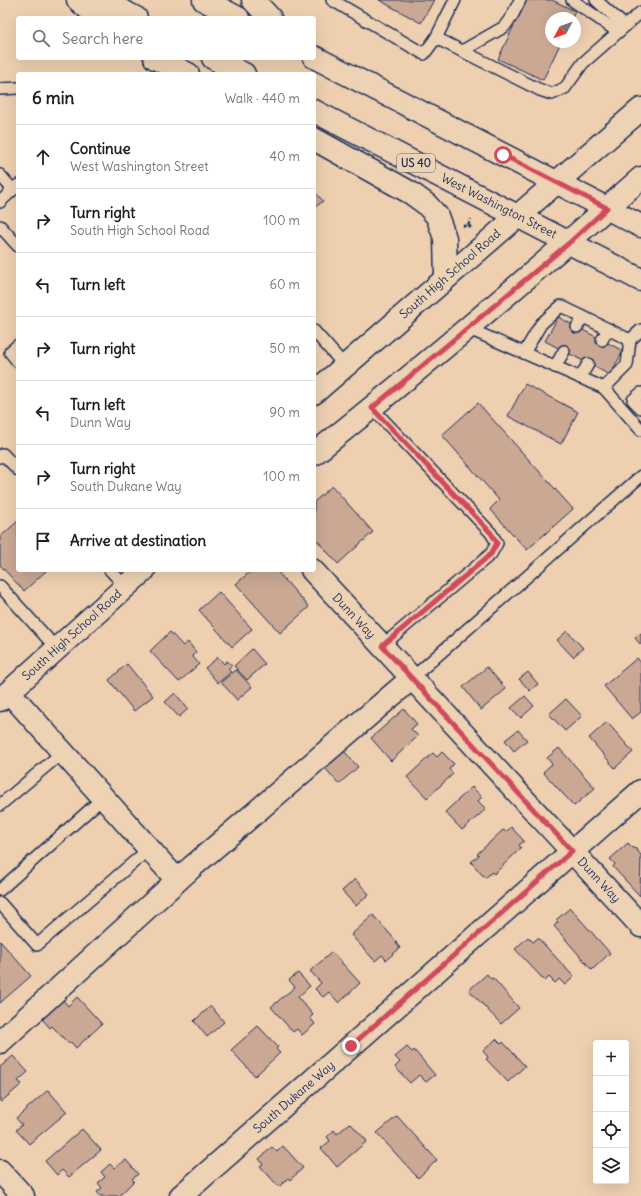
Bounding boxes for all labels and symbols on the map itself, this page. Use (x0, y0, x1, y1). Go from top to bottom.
north arrow (545, 12, 581, 48)
route start (494, 146, 512, 164)
road number: US 40 (397, 154, 435, 172)
street label: West Washington Street (439, 170, 560, 241)
street label: South High School Road (396, 226, 503, 322)
street label: South High School Road (19, 586, 125, 683)
street label: Dunn Way (330, 590, 379, 641)
street label: Dunn Way (575, 854, 624, 905)
route end (342, 1037, 360, 1055)
street label: South Dukane Way (250, 1057, 337, 1136)

